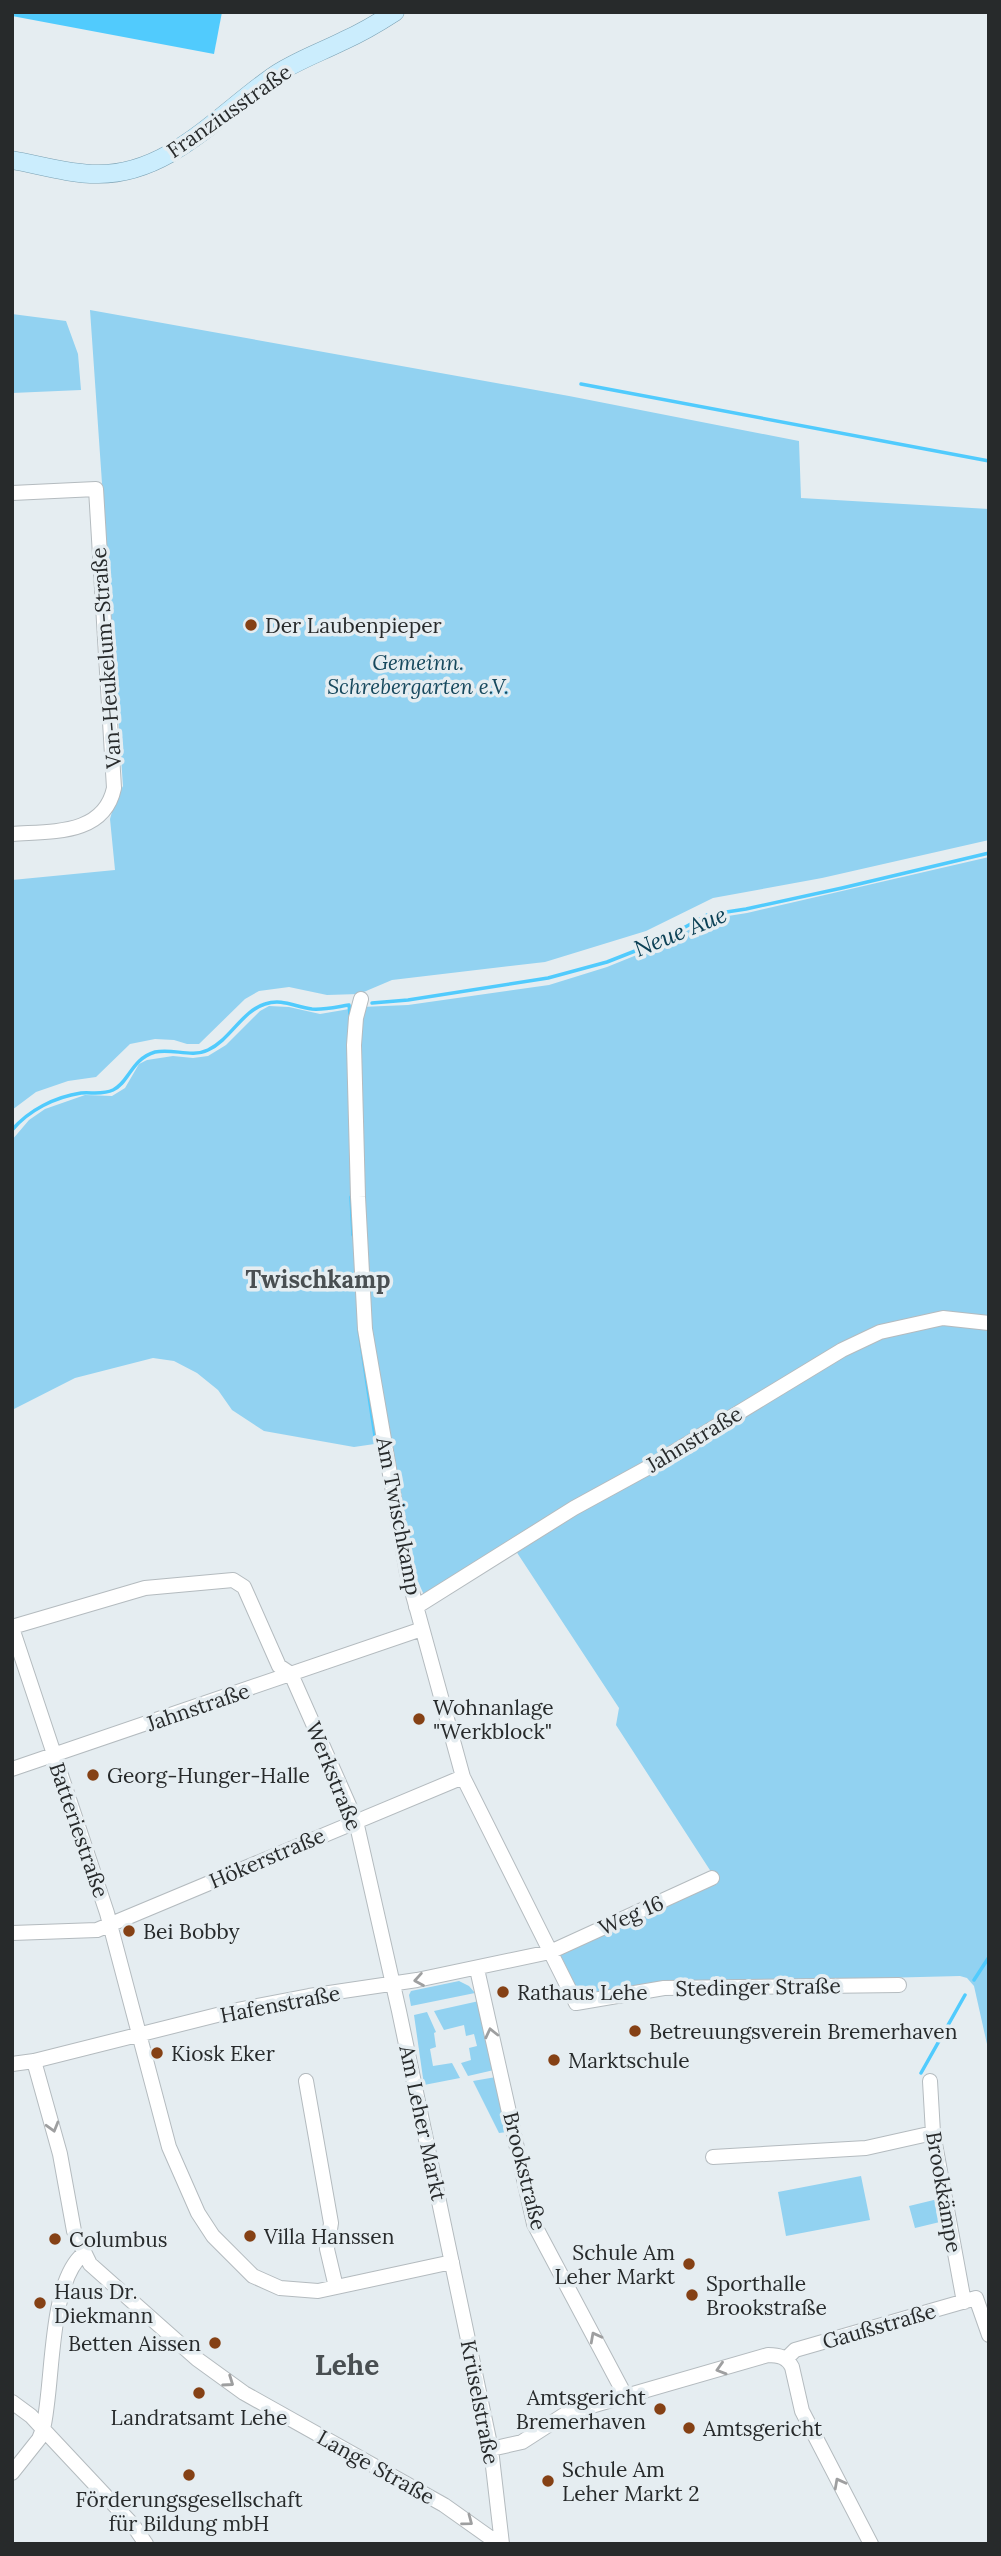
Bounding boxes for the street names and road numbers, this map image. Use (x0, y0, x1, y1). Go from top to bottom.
street label: Franziusstraße (161, 58, 297, 164)
street label: Van-Heukelum-Straße (85, 547, 127, 770)
street label: Jahnstraße (640, 1400, 747, 1479)
street label: Am Twischkamp (370, 1434, 428, 1597)
street label: Jahnstraße (142, 1677, 253, 1738)
street label: Werkstraße (300, 1718, 368, 1834)
street label: Batteriestraße (43, 1759, 115, 1901)
street label: Hökerstraße (205, 1822, 329, 1894)
street label: Weg 16 (594, 1889, 668, 1941)
street label: Stedinger Straße (675, 1972, 841, 2002)
street label: Hafenstraße (218, 1979, 342, 2029)
street label: Am Leher Markt (393, 2042, 453, 2204)
street label: Brookstraße (497, 2109, 553, 2233)
street label: Brookkämpe (920, 2129, 968, 2255)
street label: Gaußstraße (819, 2297, 939, 2355)
street label: Krüselstraße (455, 2338, 505, 2466)
street label: Lange Straße (313, 2424, 439, 2510)

